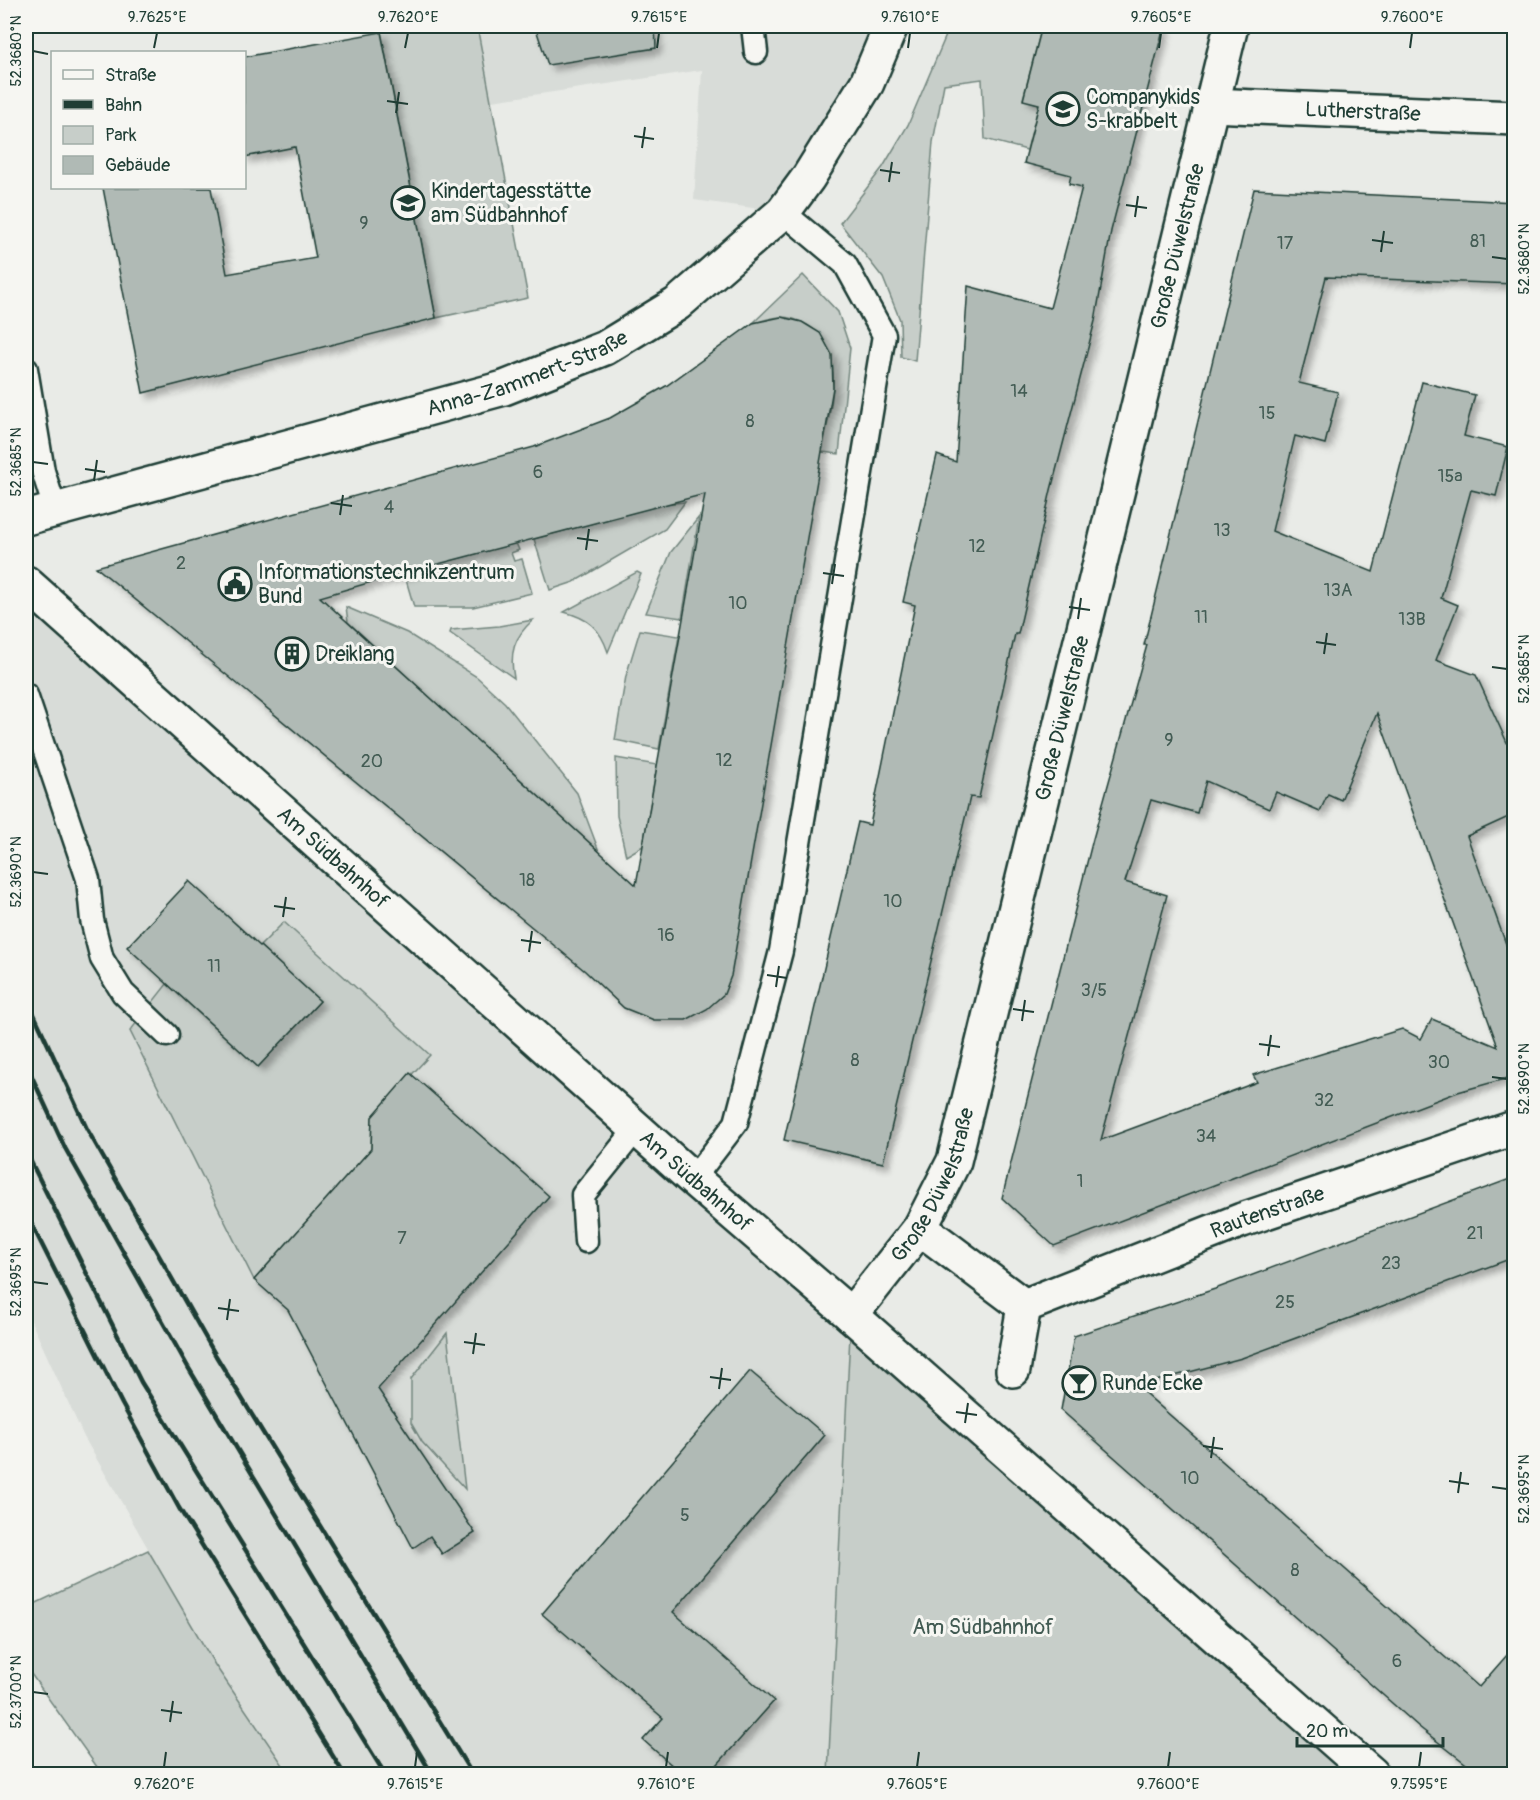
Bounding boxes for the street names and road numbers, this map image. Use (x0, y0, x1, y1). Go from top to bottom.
street label: Lutherstraße (1305, 96, 1422, 128)
street label: Große Düwelstraße (1144, 160, 1211, 331)
street label: Anna-Zammert-Straße (424, 323, 633, 422)
street label: Große Düwelstraße (1029, 632, 1095, 804)
street label: Am Südbahnhof (272, 800, 395, 915)
street label: Große Düwelstraße (885, 1104, 980, 1267)
street label: Am Südbahnhof (634, 1124, 758, 1238)
street label: Rautenstraße (1207, 1179, 1329, 1245)

